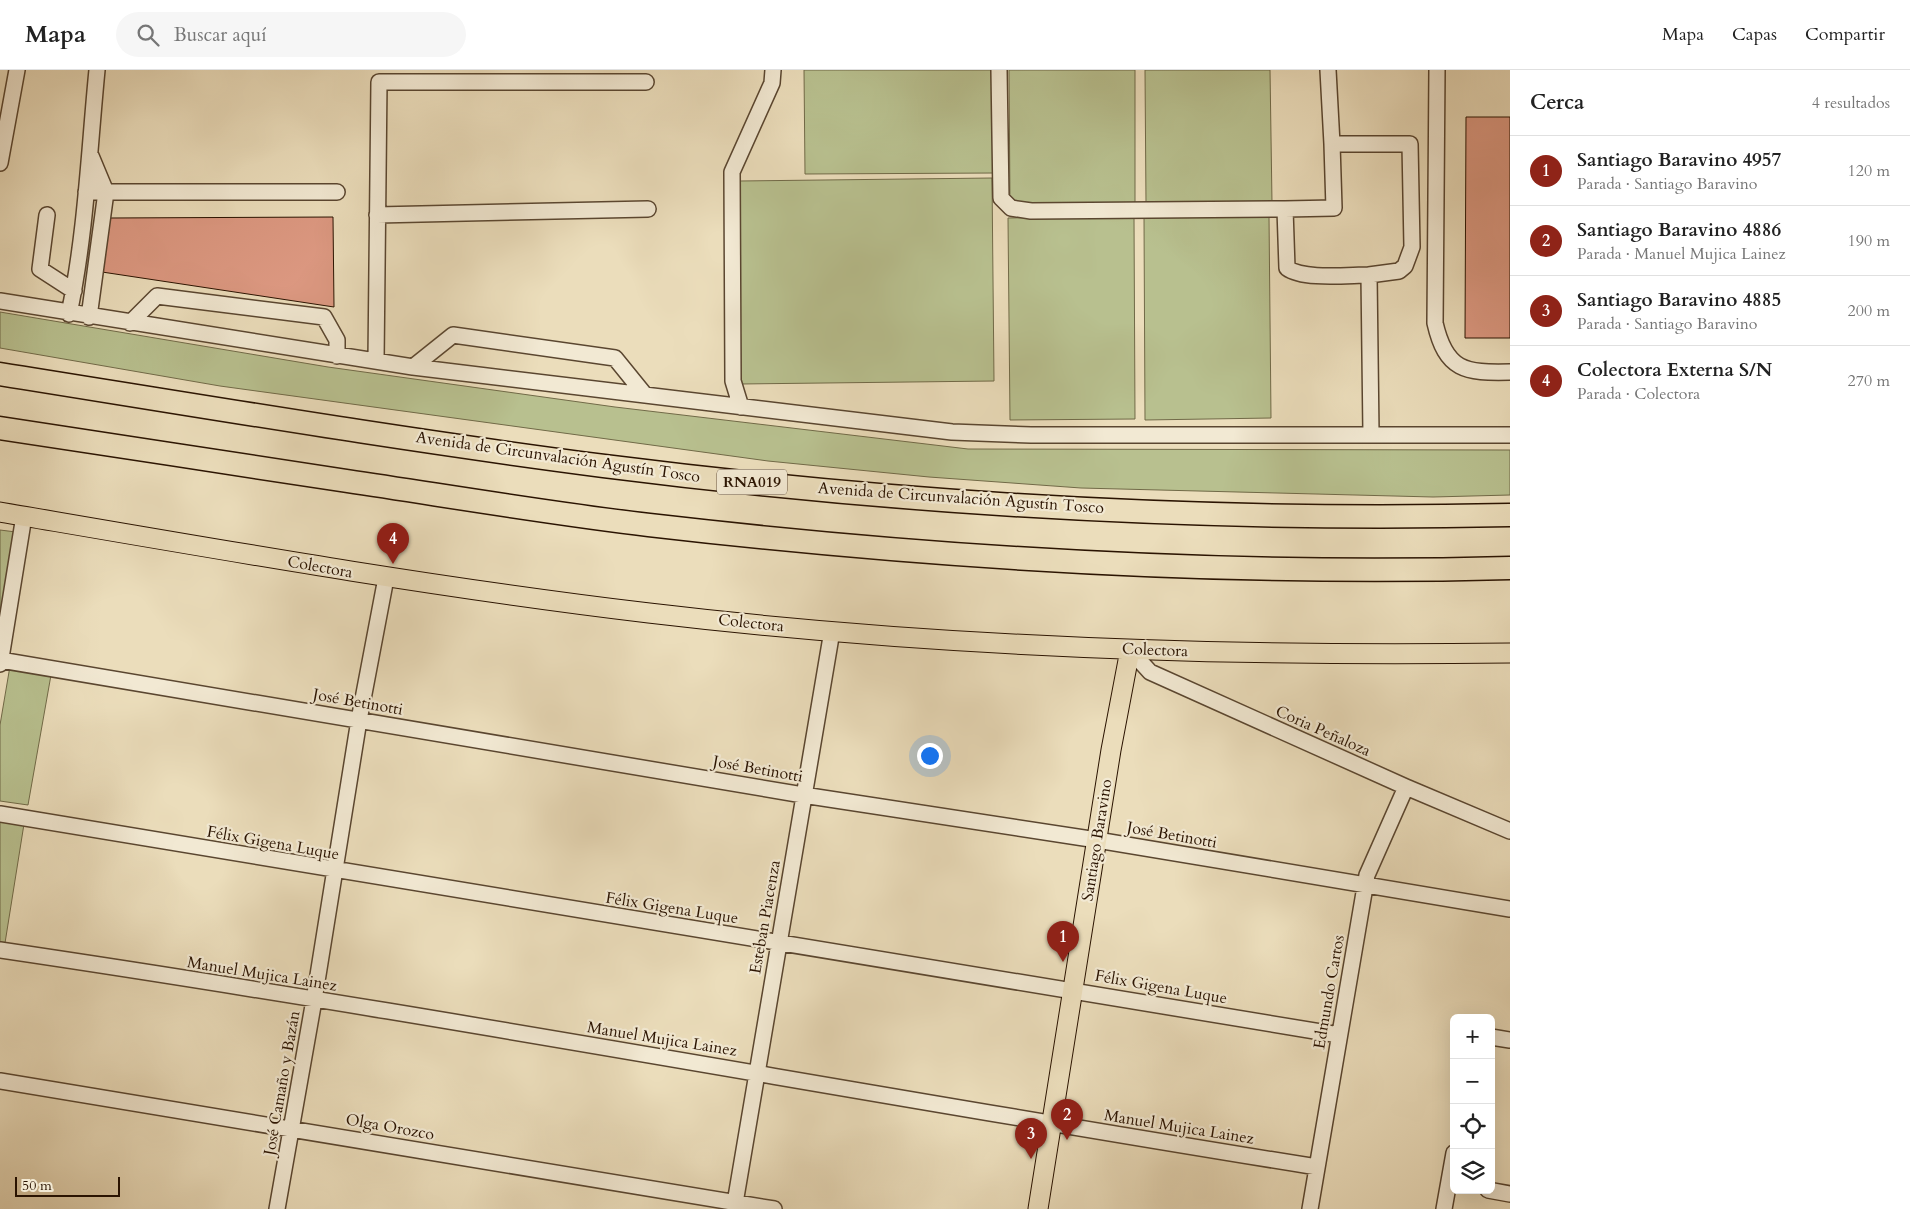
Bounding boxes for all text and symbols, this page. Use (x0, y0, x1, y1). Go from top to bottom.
search box (116, 12, 466, 57)
text: Mapa (25, 18, 86, 51)
icon: search (134, 21, 162, 49)
text: Buscar aquí (174, 22, 267, 48)
text: Mapa (1662, 22, 1704, 47)
text: Capas (1732, 22, 1777, 47)
text: Compartir (1805, 22, 1885, 47)
text: Cerca (1530, 88, 1584, 117)
text: 4 resultados (1812, 92, 1890, 114)
text: Santiago Baravino 4957 (1577, 147, 1781, 173)
text: 1 (1542, 160, 1550, 182)
text: 120 m (1848, 160, 1890, 182)
text: Parada · Santiago Baravino (1577, 173, 1758, 195)
text: Santiago Baravino 4886 (1577, 217, 1781, 243)
text: 2 (1542, 230, 1550, 252)
text: 190 m (1848, 230, 1890, 252)
text: Parada · Manuel Mujica Lainez (1577, 243, 1786, 265)
text: Santiago Baravino 4885 (1577, 287, 1781, 313)
text: 3 (1542, 300, 1550, 322)
text: 200 m (1848, 300, 1890, 322)
text: Parada · Santiago Baravino (1577, 313, 1758, 335)
text: Colectora Externa S/N (1577, 357, 1772, 383)
text: 4 (1542, 370, 1550, 392)
text: 270 m (1848, 370, 1890, 392)
text: Parada · Colectora (1577, 383, 1700, 405)
street label: Avenida de Circunvalación Agustín Tosco (414, 426, 702, 488)
road number: RNA019 (717, 470, 787, 494)
street label: Avenida de Circunvalación Agustín Tosco (817, 477, 1105, 519)
pin: 4 (377, 523, 409, 564)
street label: Colectora (286, 550, 354, 584)
street label: Colectora (717, 609, 785, 637)
street label: Colectora (1122, 638, 1188, 662)
street label: José Betinotti (309, 683, 405, 721)
street label: Coria Peñaloza (1272, 700, 1374, 762)
your location (917, 743, 943, 769)
street label: José Betinotti (709, 750, 805, 788)
street label: Santiago Baravino (1076, 777, 1118, 903)
street label: José Betinotti (1123, 816, 1219, 854)
street label: Félix Gigena Luque (205, 821, 341, 865)
street label: Esteban Piacenza (744, 858, 786, 976)
street label: Félix Gigena Luque (604, 887, 740, 929)
pin: 1 (1047, 921, 1079, 962)
street label: Edmundo Cartos (1308, 933, 1350, 1051)
street label: Manuel Mujica Lainez (185, 951, 339, 997)
street label: Félix Gigena Luque (1093, 965, 1229, 1009)
street label: José Camaño y Bazán (258, 1009, 306, 1159)
map controls (1450, 1014, 1495, 1194)
button: + (1450, 1014, 1495, 1059)
street label: Manuel Mujica Lainez (585, 1016, 739, 1062)
button: − (1450, 1059, 1495, 1104)
pin: 2 (1051, 1099, 1083, 1140)
street label: Manuel Mujica Lainez (1102, 1104, 1256, 1150)
button: locate (1450, 1104, 1495, 1149)
street label: Olga Orozco (344, 1108, 436, 1146)
pin: 3 (1015, 1118, 1047, 1159)
button: layers (1450, 1149, 1495, 1194)
scale bar (15, 1174, 120, 1197)
text: 50 m (22, 1176, 52, 1195)

